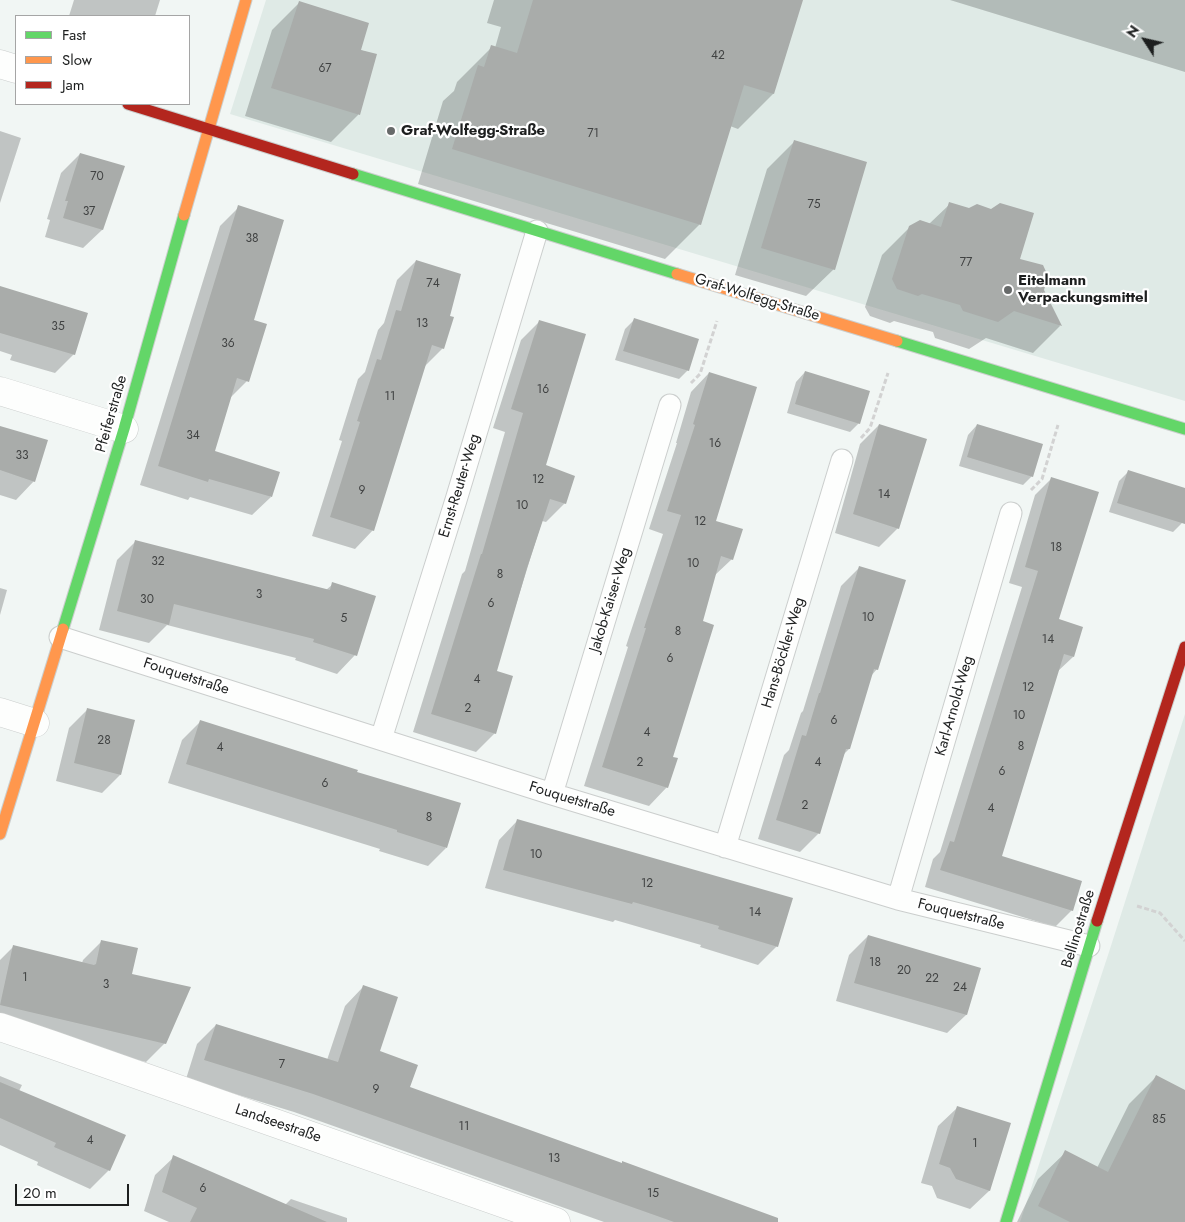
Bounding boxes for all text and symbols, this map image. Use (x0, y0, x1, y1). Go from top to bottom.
legend (15, 15, 190, 105)
north arrow (1120, 15, 1170, 65)
text: N (1121, 21, 1144, 42)
text: Fast (62, 24, 86, 46)
text: Slow (62, 49, 92, 71)
house number: 42 (711, 49, 725, 63)
house number: 67 (318, 62, 332, 76)
text: Jam (62, 74, 85, 96)
place label: Graf-Wolfegg-Straße (401, 122, 545, 140)
marker: Graf-Wolfegg-Straße (385, 125, 397, 137)
house number: 71 (587, 127, 599, 141)
house number: 70 (90, 170, 104, 184)
house number: 75 (807, 198, 821, 212)
house number: 37 (83, 205, 95, 219)
house number: 38 (245, 232, 259, 246)
house number: 77 (960, 256, 972, 270)
street label: Graf-Wolfegg-Straße (693, 270, 821, 326)
place label: Eitelmann Verpackungsmittel (1018, 272, 1148, 307)
house number: 74 (426, 277, 440, 291)
marker: Eitelmann Verpackungsmittel (1002, 284, 1014, 296)
house number: 13 (416, 317, 428, 331)
house number: 35 (51, 320, 65, 334)
house number: 36 (221, 337, 235, 351)
street label: Pfeiferstraße (92, 373, 132, 455)
house number: 16 (537, 383, 549, 397)
house number: 11 (385, 390, 395, 404)
house number: 34 (186, 429, 200, 443)
street label: Ernst-Reuter-Weg (436, 432, 484, 540)
house number: 16 (709, 437, 721, 451)
house number: 33 (15, 449, 29, 463)
house number: 12 (532, 473, 544, 487)
house number: 9 (359, 484, 365, 498)
house number: 14 (878, 488, 890, 502)
house number: 10 (516, 499, 528, 513)
house number: 12 (694, 515, 706, 529)
house number: 18 (1050, 541, 1062, 555)
street label: Jakob-Kaiser-Weg (587, 545, 635, 655)
house number: 32 (151, 555, 165, 569)
house number: 10 (687, 557, 699, 571)
house number: 8 (497, 568, 503, 582)
house number: 3 (256, 588, 262, 602)
house number: 30 (140, 593, 154, 607)
street label: Hans-Böckler-Weg (759, 596, 809, 710)
house number: 6 (488, 597, 494, 611)
house number: 10 (862, 611, 874, 625)
house number: 5 (341, 612, 347, 626)
house number: 8 (675, 625, 681, 639)
house number: 14 (1042, 633, 1054, 647)
house number: 6 (667, 652, 673, 666)
street label: Karl-Arnold-Weg (932, 654, 978, 758)
street label: Fouquetstraße (141, 655, 231, 699)
house number: 4 (474, 673, 480, 687)
house number: 12 (1022, 681, 1034, 695)
house number: 2 (465, 702, 471, 716)
house number: 10 (1013, 709, 1025, 723)
house number: 6 (831, 714, 837, 728)
house number: 4 (644, 726, 650, 740)
house number: 28 (97, 734, 111, 748)
house number: 8 (1018, 740, 1024, 754)
house number: 4 (217, 741, 223, 755)
house number: 2 (637, 756, 643, 770)
house number: 4 (815, 756, 821, 770)
house number: 6 (999, 765, 1005, 779)
house number: 6 (322, 777, 328, 791)
street label: Fouquetstraße (527, 778, 617, 822)
house number: 2 (802, 799, 808, 813)
house number: 4 (988, 802, 994, 816)
house number: 8 (426, 811, 432, 825)
house number: 10 (530, 848, 542, 862)
house number: 12 (641, 877, 653, 891)
street label: Bellinostraße (1059, 888, 1099, 970)
street label: Fouquetstraße (916, 895, 1006, 935)
house number: 14 (749, 906, 761, 920)
house number: 18 (869, 956, 881, 970)
house number: 20 (897, 964, 911, 978)
house number: 1 (22, 971, 28, 985)
house number: 22 (925, 972, 939, 986)
house number: 3 (103, 978, 109, 992)
house number: 24 (953, 981, 967, 995)
house number: 7 (279, 1058, 285, 1072)
house number: 9 (373, 1083, 379, 1097)
street label: Landseestraße (232, 1101, 324, 1147)
house number: 85 (1152, 1113, 1166, 1127)
house number: 11 (459, 1120, 469, 1134)
house number: 4 (87, 1134, 93, 1148)
house number: 1 (972, 1137, 978, 1151)
house number: 13 (548, 1152, 560, 1166)
scale bar (18, 1174, 131, 1206)
text: 20 m (23, 1182, 57, 1204)
house number: 6 (200, 1182, 206, 1196)
house number: 15 (647, 1187, 659, 1201)

